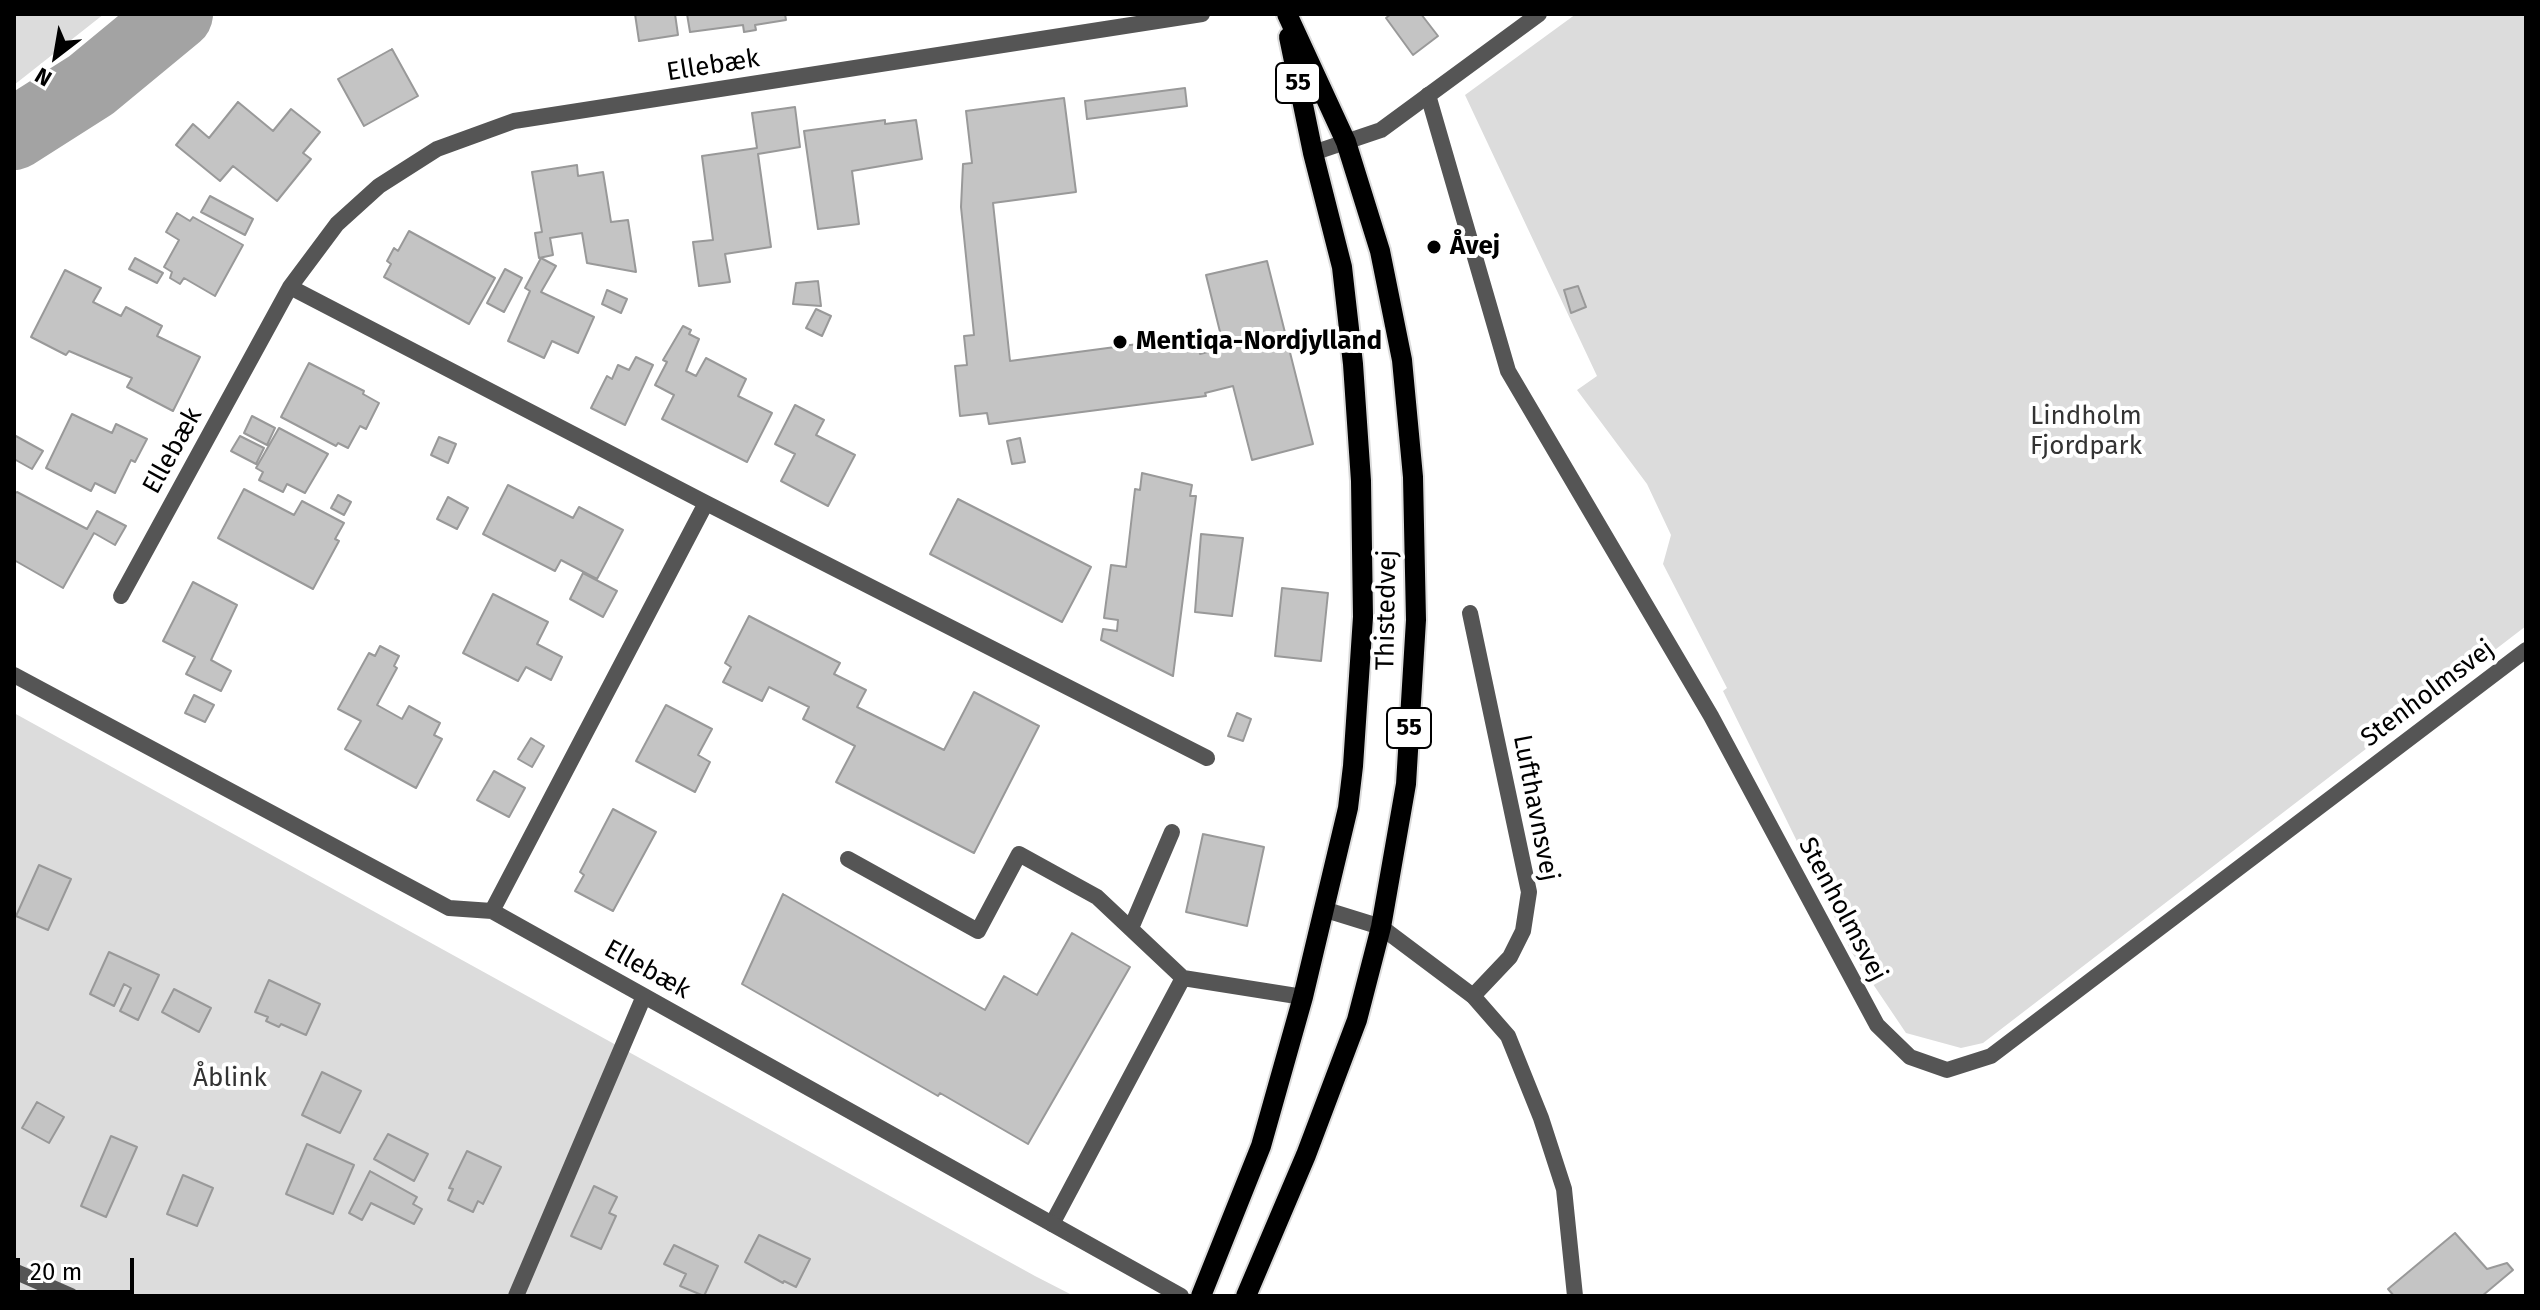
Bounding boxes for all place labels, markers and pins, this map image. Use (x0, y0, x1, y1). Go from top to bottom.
place label: Åvej (1450, 231, 1500, 263)
marker: Åvej (1425, 238, 1443, 256)
place label: Mentiqa-Nordjylland (1136, 326, 1382, 358)
marker: Mentiqa-Nordjylland (1111, 333, 1129, 351)

